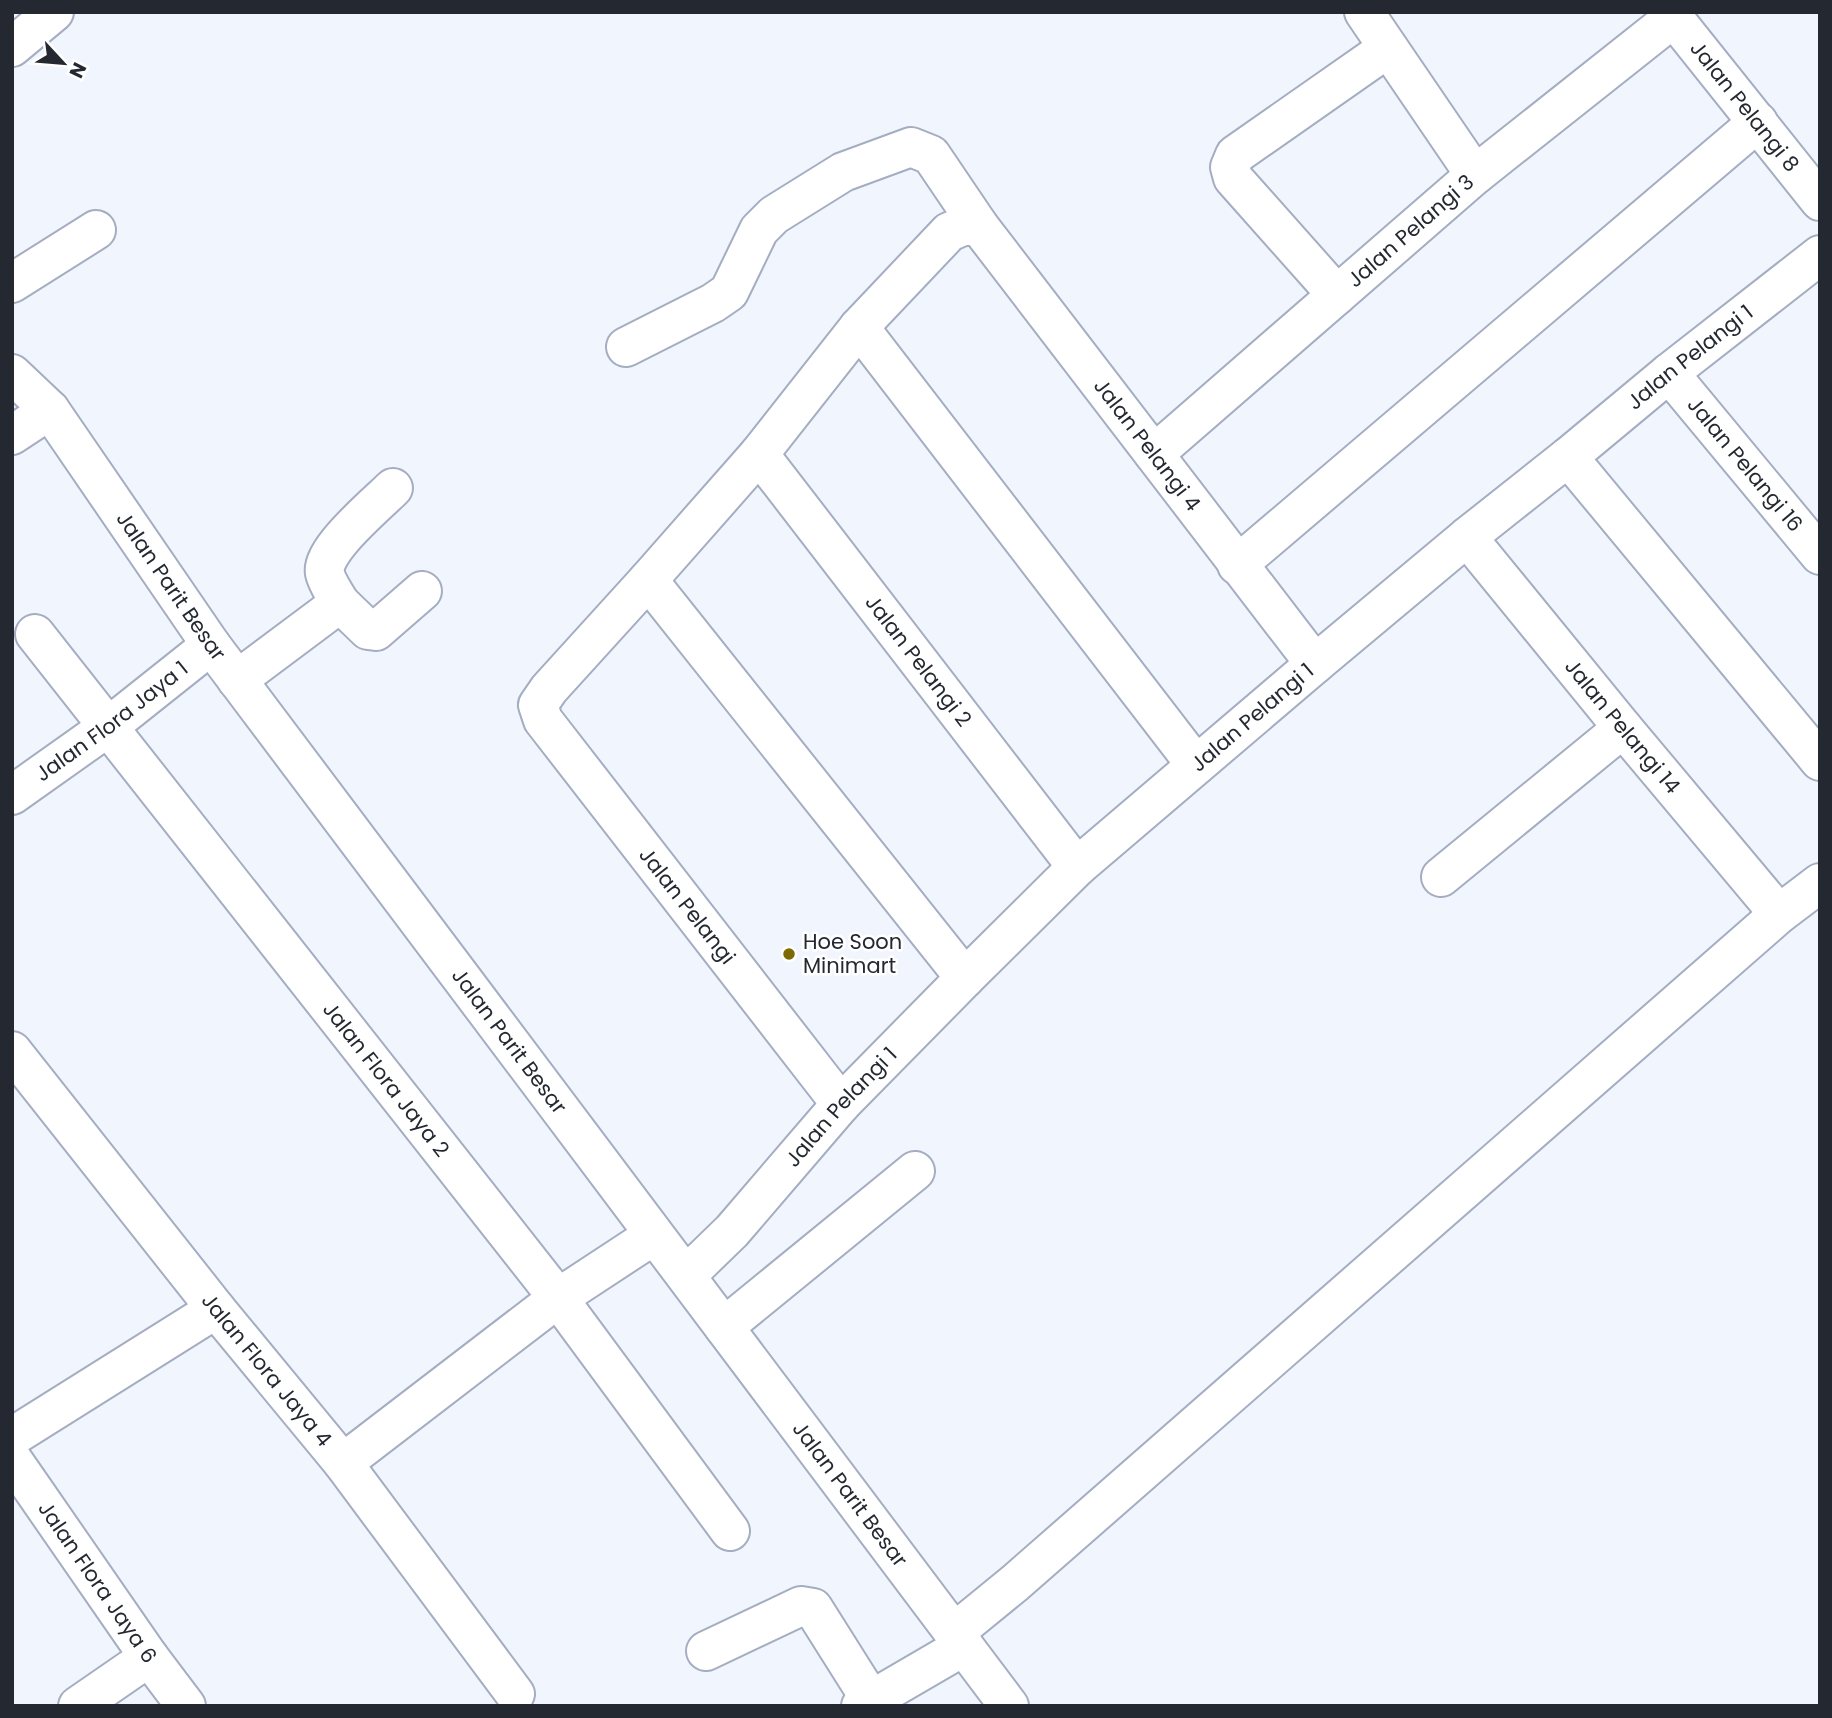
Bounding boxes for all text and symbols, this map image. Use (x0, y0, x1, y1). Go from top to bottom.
north arrow (28, 28, 98, 98)
street label: Jalan Pelangi 8 (1684, 35, 1806, 178)
text: N (63, 58, 93, 83)
street label: Jalan Pelangi 3 (1341, 167, 1480, 294)
street label: Jalan Pelangi 1 (1621, 298, 1759, 416)
street label: Jalan Pelangi 4 (1087, 372, 1208, 517)
street label: Jalan Pelangi 16 (1681, 391, 1810, 538)
street label: Jalan Parit Besar (110, 505, 233, 667)
street label: Jalan Pelangi 2 (859, 589, 979, 732)
street label: Jalan Pelangi 14 (1558, 653, 1687, 800)
street label: Jalan Flora Jaya 1 (29, 654, 194, 788)
street label: Jalan Pelangi 1 (1184, 656, 1320, 778)
street label: Jalan Pelangi (633, 841, 742, 970)
place label: Hoe Soon Minimart (803, 927, 902, 980)
marker: Hoe Soon Minimart (781, 946, 797, 962)
street label: Jalan Parit Besar (445, 962, 574, 1120)
street label: Jalan Flora Jaya 2 (316, 996, 456, 1163)
street label: Jalan Pelangi 1 (778, 1040, 903, 1173)
street label: Jalan Flora Jaya 4 (195, 1287, 339, 1453)
street label: Jalan Parit Besar (786, 1415, 915, 1573)
street label: Jalan Flora Jaya 6 (32, 1495, 164, 1669)

